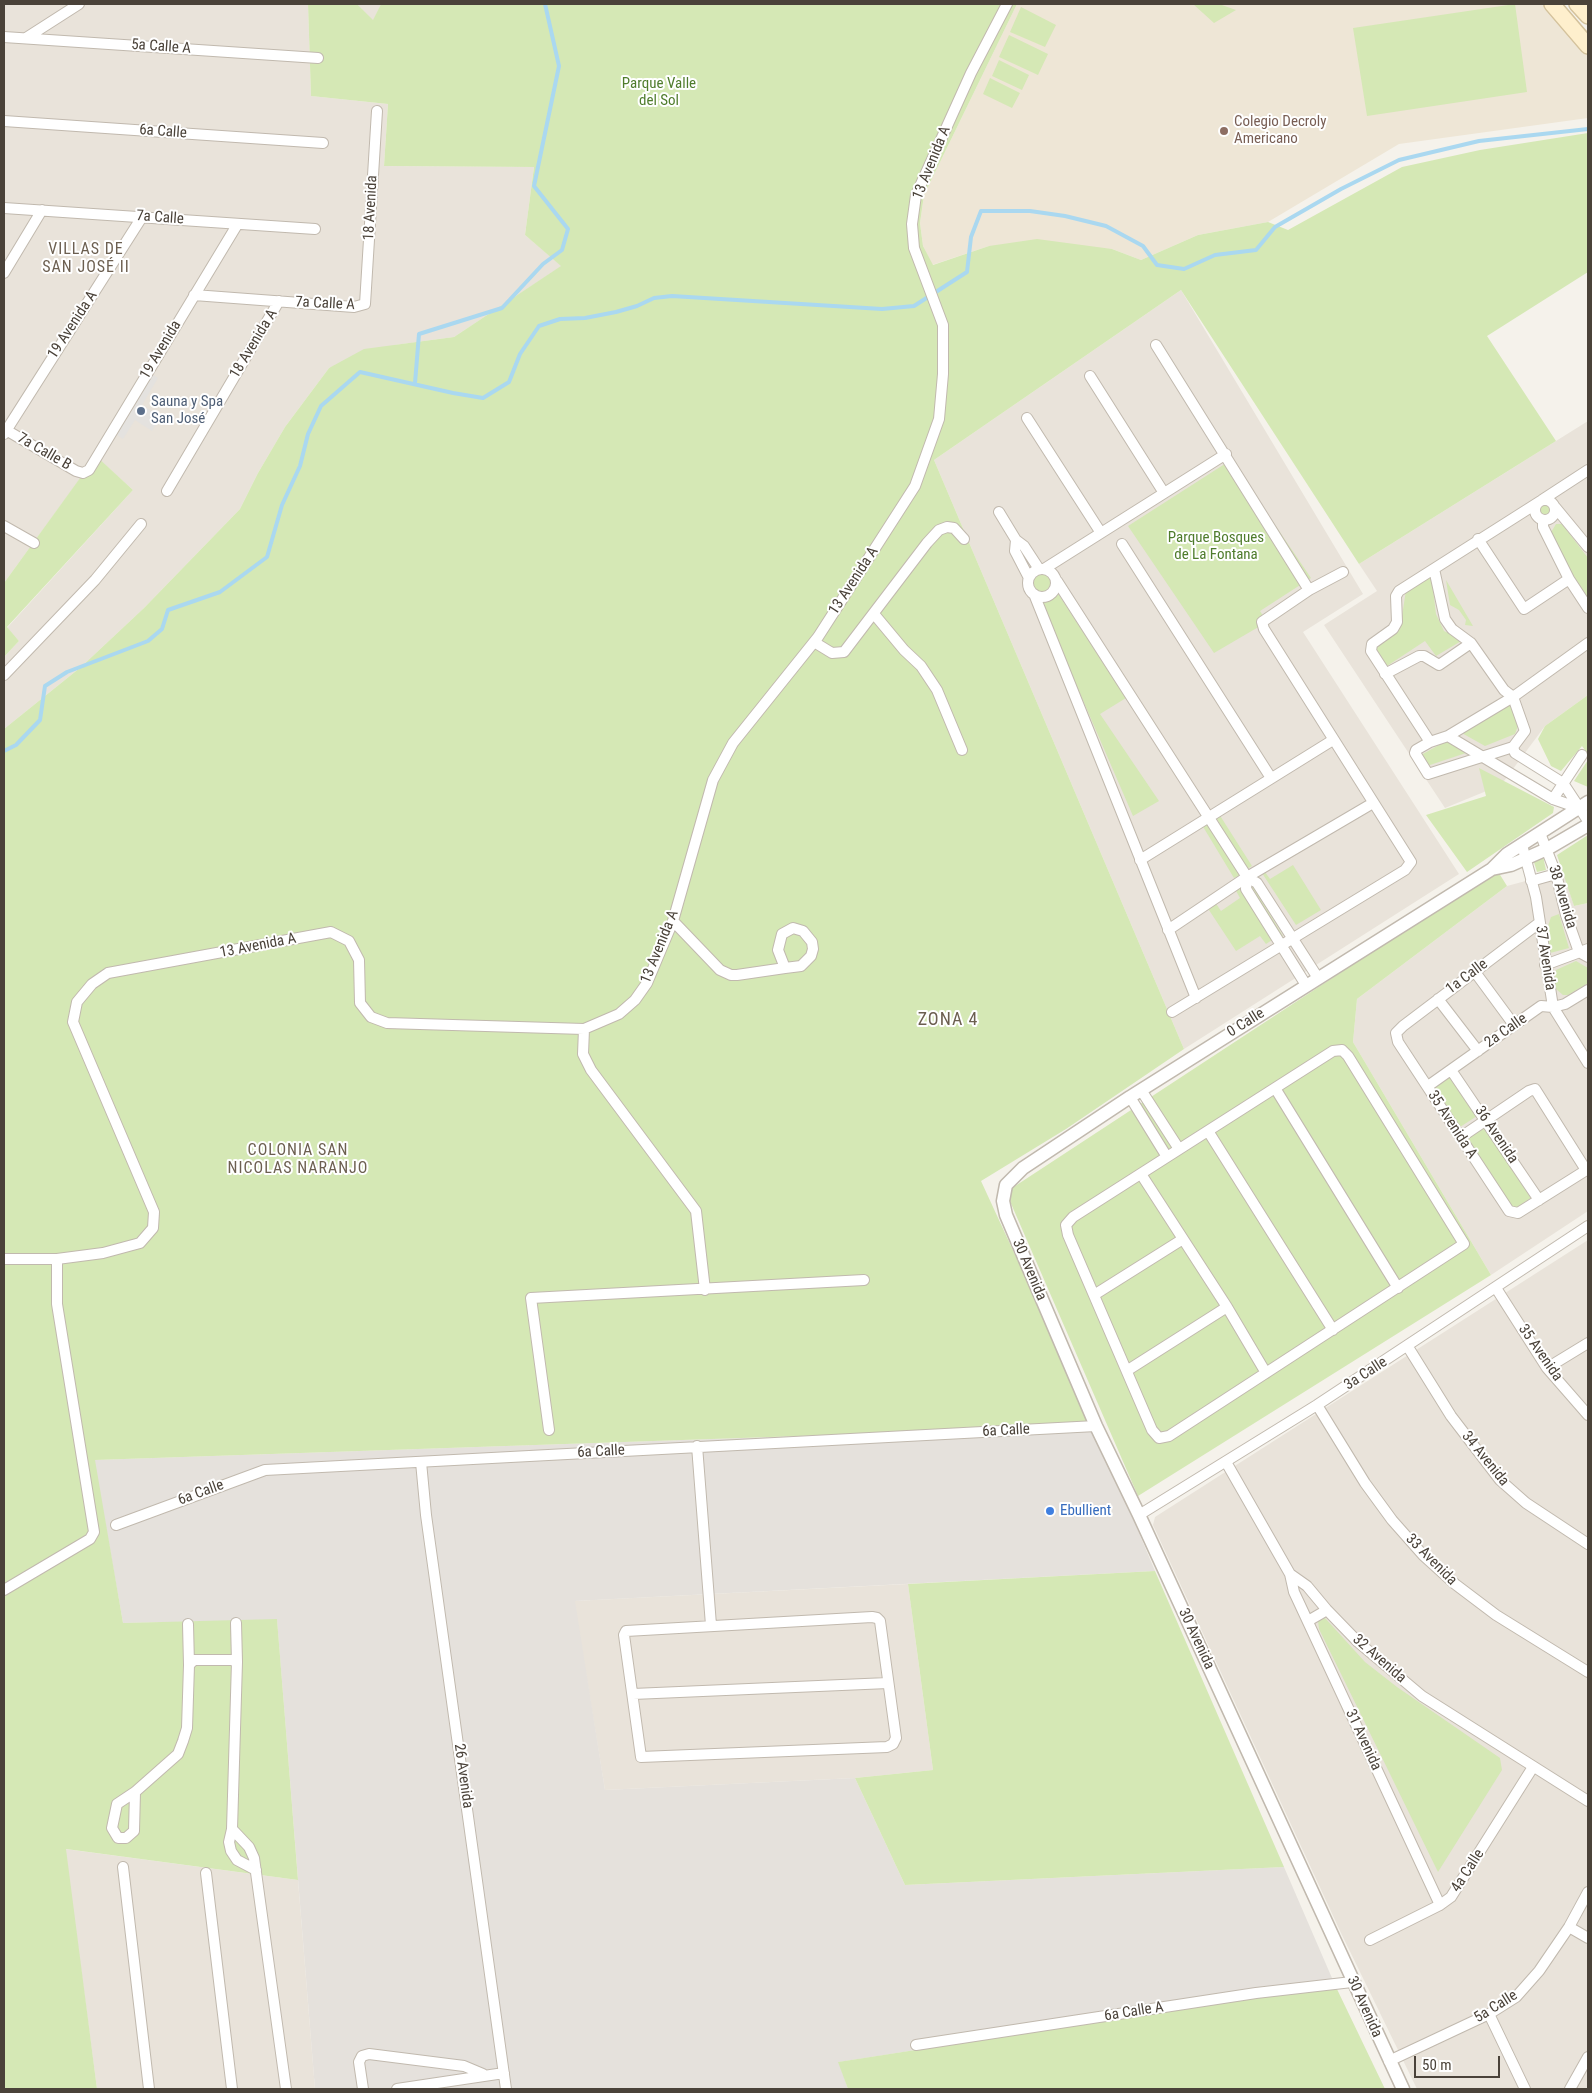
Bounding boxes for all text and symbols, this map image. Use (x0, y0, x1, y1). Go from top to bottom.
street label: 5a Calle A (131, 36, 191, 58)
park label: Parque Valle del Sol (622, 75, 696, 110)
place label: Colegio Decroly Americano (1234, 113, 1326, 148)
street label: 6a Calle (139, 121, 187, 143)
street label: 13 Avenida A (909, 124, 955, 202)
marker: Colegio Decroly Americano (1218, 125, 1230, 137)
street label: 18 Avenida (360, 175, 382, 241)
street label: 7a Calle (136, 207, 184, 229)
district label: VILLAS DE SAN JOSÉ II (41, 240, 131, 278)
street label: 19 Avenida A (44, 288, 102, 362)
street label: 7a Calle A (295, 293, 355, 315)
street label: 18 Avenida A (226, 306, 282, 382)
street label: 19 Avenida (136, 317, 186, 383)
place label: Sauna y Spa San José (151, 393, 223, 428)
marker: Sauna y Spa San José (135, 405, 147, 417)
street label: 7a Calle B (14, 429, 74, 475)
park label: Parque Bosques de La Fontana (1168, 529, 1264, 564)
street label: 13 Avenida A (825, 544, 883, 618)
street label: 38 Avenida (1544, 863, 1580, 931)
street label: 13 Avenida A (637, 908, 683, 986)
street label: 37 Avenida (1531, 924, 1559, 992)
street label: 13 Avenida A (218, 930, 298, 962)
street label: 1a Calle (1443, 955, 1491, 999)
street label: 0 Calle (1224, 1005, 1268, 1041)
district label: ZONA 4 (917, 1009, 979, 1031)
street label: 2a Calle (1481, 1010, 1531, 1052)
street label: 35 Avenida A (1423, 1088, 1481, 1162)
street label: 36 Avenida (1470, 1103, 1522, 1167)
district label: COLONIA SAN NICOLAS NARANJO (226, 1141, 370, 1179)
street label: 30 Avenida (1008, 1236, 1050, 1304)
street label: 35 Avenida (1514, 1321, 1566, 1385)
street label: 3a Calle (1341, 1353, 1391, 1395)
street label: 6a Calle (982, 1421, 1030, 1441)
street label: 34 Avenida (1457, 1428, 1513, 1490)
street label: 6a Calle (577, 1442, 625, 1462)
street label: 6a Calle (176, 1476, 226, 1510)
place label: Ebullient (1060, 1502, 1111, 1520)
marker: Ebullient (1044, 1505, 1056, 1517)
street label: 33 Avenida (1402, 1531, 1460, 1589)
street label: 30 Avenida (1174, 1606, 1218, 1672)
street label: 32 Avenida (1348, 1631, 1410, 1687)
street label: 31 Avenida (1341, 1707, 1385, 1773)
street label: 26 Avenida (450, 1742, 476, 1810)
street label: 4a Calle (1447, 1846, 1489, 1896)
street label: 30 Avenida (1343, 1974, 1385, 2040)
street label: 5a Calle (1471, 1987, 1521, 2027)
street label: 6a Calle A (1103, 1998, 1165, 2026)
scale bar (1417, 2046, 1503, 2078)
text: 50 m (1422, 2056, 1452, 2074)

